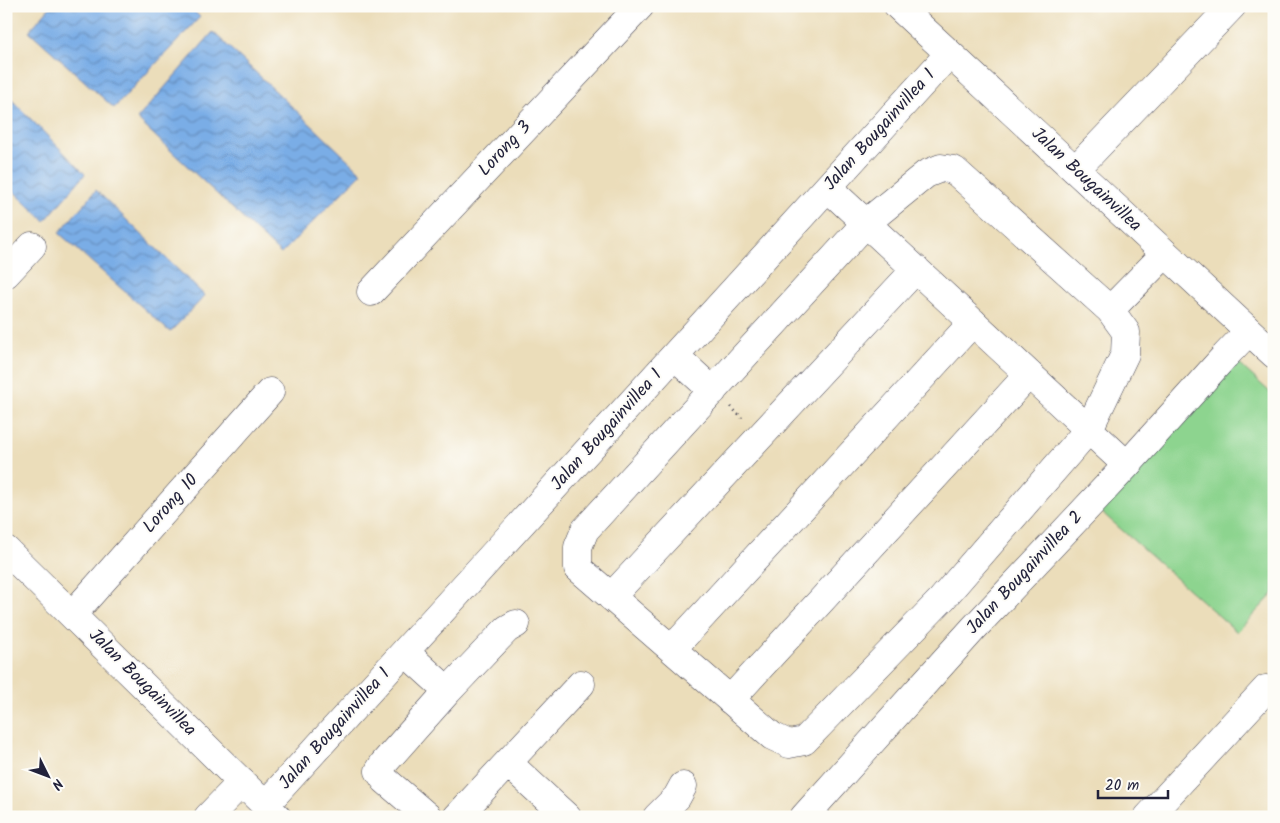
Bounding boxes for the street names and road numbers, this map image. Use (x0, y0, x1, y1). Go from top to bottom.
street label: Jalan Bougainvillea 1 (817, 62, 943, 198)
street label: Lorong 3 (471, 114, 539, 184)
street label: Jalan Bougainvillea (1024, 121, 1148, 239)
street label: Jalan Bougainvillea 1 (544, 362, 670, 498)
street label: Lorong 10 (136, 468, 206, 540)
street label: Jalan Bougainvillea 2 (960, 504, 1090, 642)
street label: Jalan Bougainvillea (81, 622, 203, 744)
street label: Jalan Bougainvillea 1 (272, 661, 398, 797)

